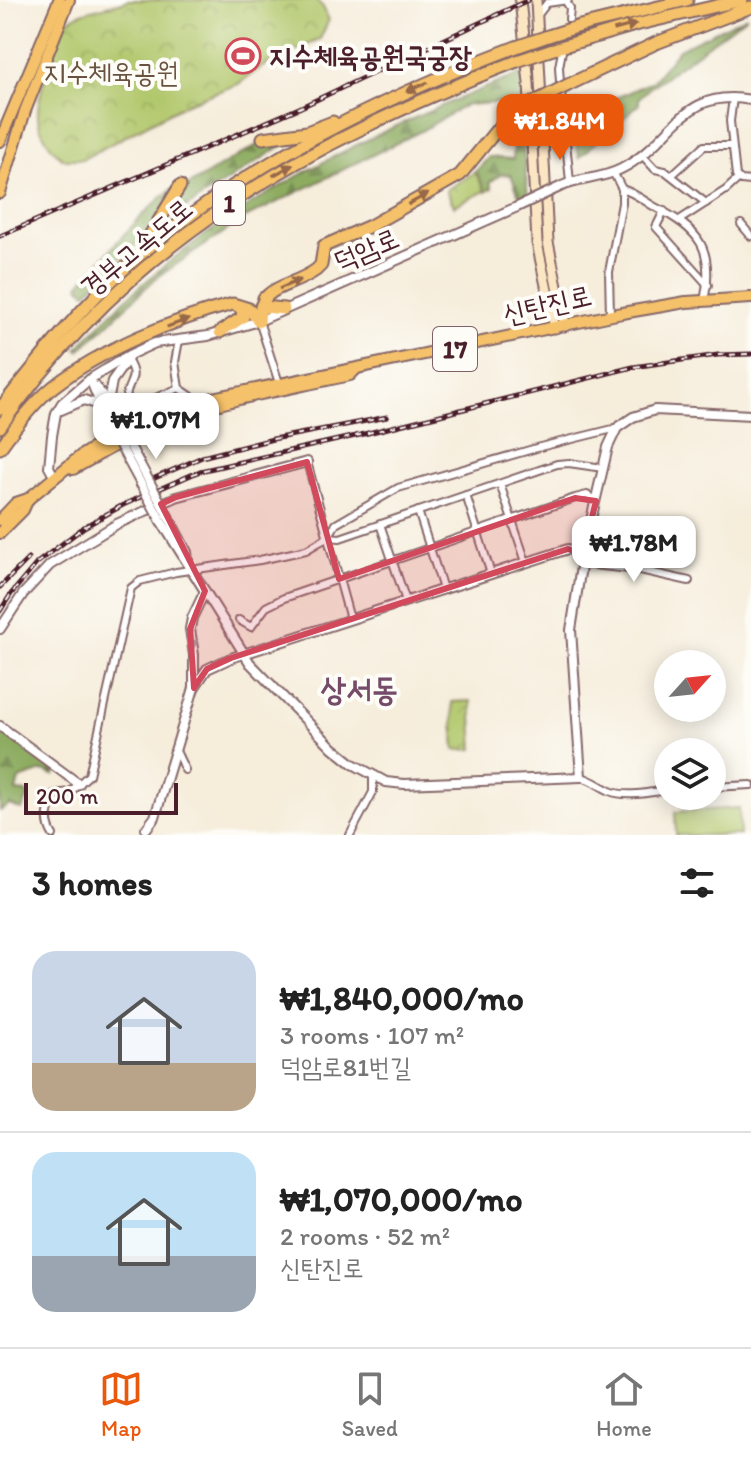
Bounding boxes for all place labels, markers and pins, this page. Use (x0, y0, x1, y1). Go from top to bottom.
sports icon: 지수체육공원국궁장 (224, 37, 262, 75)
place label: 지수체육공원국궁장 (269, 39, 472, 73)
pin: ₩1.84M (495, 94, 625, 162)
pin: ₩1.07M (91, 393, 221, 461)
pin: ₩1.78M (569, 516, 699, 584)

